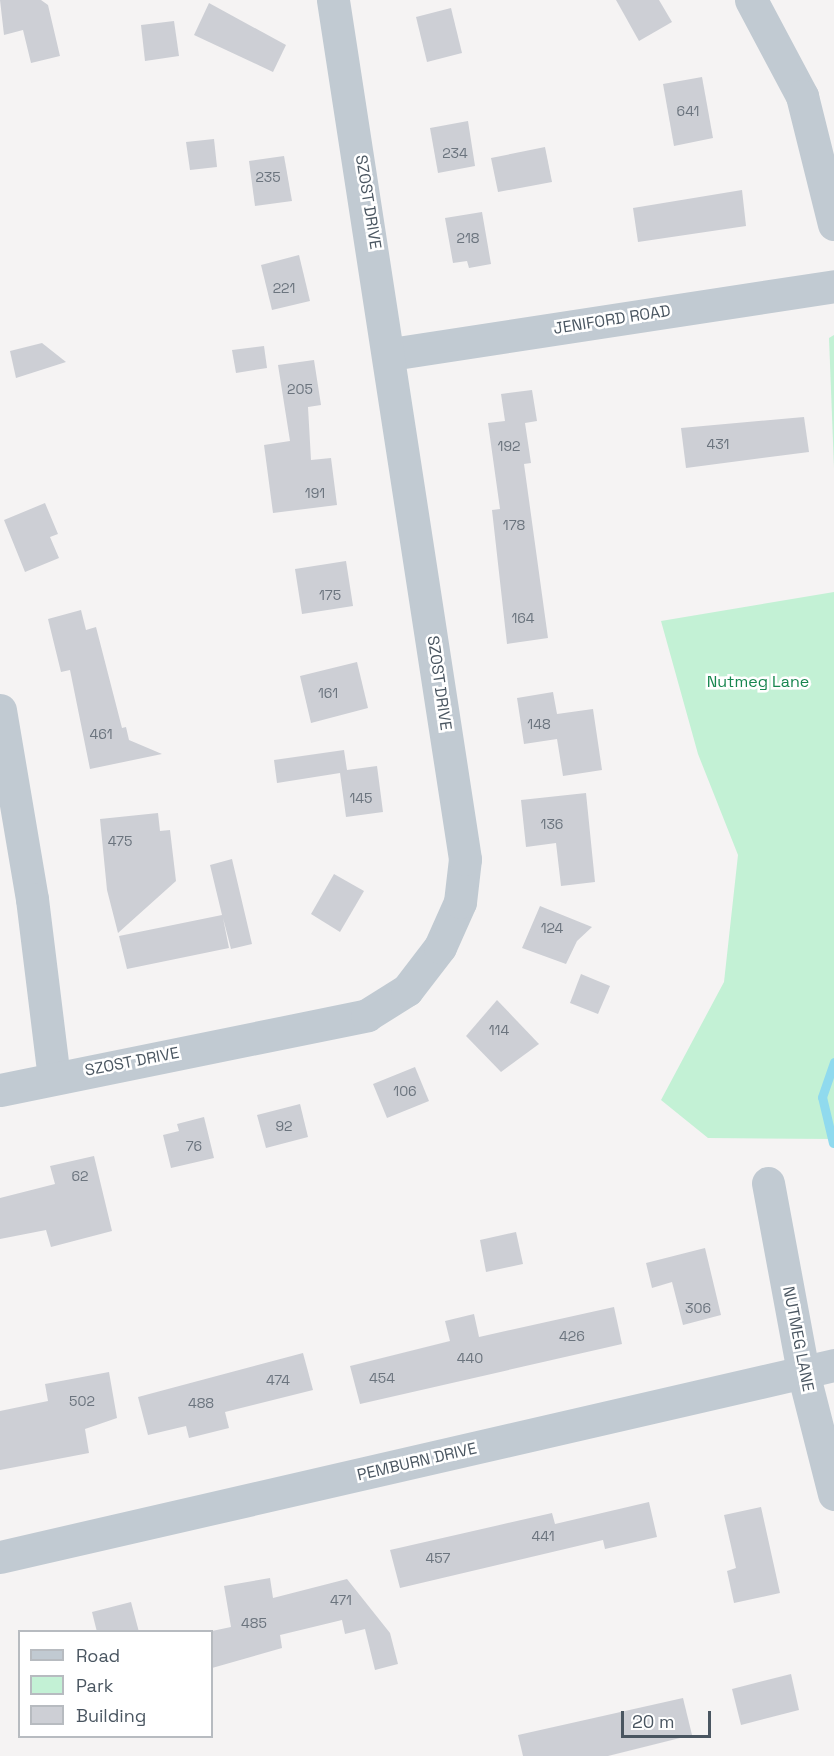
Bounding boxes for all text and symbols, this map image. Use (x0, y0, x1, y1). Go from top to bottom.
house number: 641 (677, 103, 699, 119)
house number: 234 (442, 145, 468, 161)
street label: SZOST DRIVE (351, 153, 385, 251)
house number: 235 (255, 169, 281, 185)
house number: 218 (456, 230, 480, 246)
house number: 221 (273, 280, 295, 296)
street label: JENIFORD ROAD (552, 301, 672, 339)
house number: 205 (287, 381, 313, 397)
house number: 431 (707, 436, 729, 452)
house number: 192 (498, 438, 520, 454)
house number: 191 (305, 485, 325, 501)
house number: 178 (503, 517, 525, 533)
house number: 175 (319, 587, 341, 603)
house number: 164 (511, 610, 535, 626)
street label: SZOST DRIVE (423, 634, 455, 732)
park label: Nutmeg Lane (707, 672, 809, 692)
house number: 161 (318, 685, 338, 701)
house number: 148 (527, 716, 551, 732)
house number: 461 (89, 726, 113, 742)
house number: 145 (350, 790, 372, 806)
house number: 136 (541, 816, 563, 832)
house number: 475 (108, 833, 132, 849)
house number: 124 (541, 920, 563, 936)
house number: 114 (489, 1022, 509, 1038)
street label: SZOST DRIVE (83, 1043, 181, 1081)
house number: 106 (393, 1083, 417, 1099)
house number: 92 (275, 1118, 293, 1134)
house number: 76 (186, 1138, 202, 1154)
house number: 62 (72, 1168, 88, 1184)
street label: NUTMEG LANE (778, 1285, 818, 1393)
house number: 306 (685, 1300, 711, 1316)
house number: 426 (559, 1328, 585, 1344)
house number: 440 (457, 1350, 483, 1366)
house number: 454 (369, 1370, 395, 1386)
house number: 474 (266, 1372, 290, 1388)
house number: 502 (69, 1393, 95, 1409)
house number: 488 (188, 1395, 214, 1411)
street label: PEMBURN DRIVE (355, 1439, 479, 1485)
house number: 441 (531, 1528, 555, 1544)
house number: 457 (426, 1550, 450, 1566)
house number: 471 (330, 1592, 352, 1608)
house number: 485 (241, 1615, 267, 1631)
legend (18, 1630, 213, 1738)
text: Road (76, 1644, 120, 1667)
text: Park (76, 1674, 113, 1697)
scale bar (624, 1699, 714, 1737)
text: Building (76, 1704, 146, 1727)
text: 20 m (632, 1710, 675, 1733)

